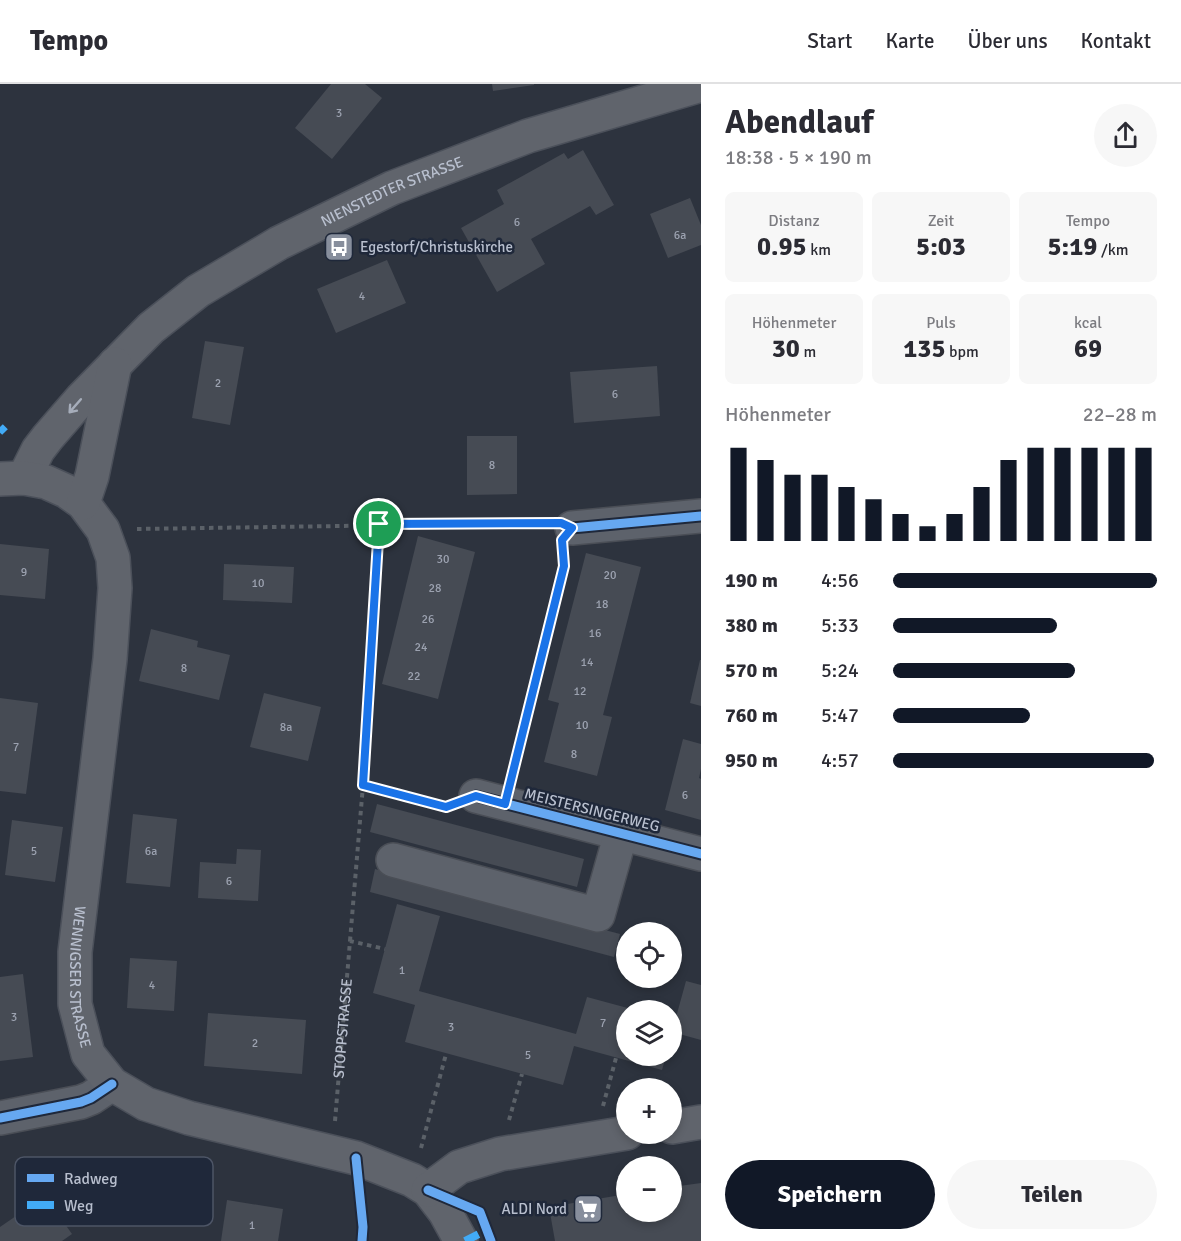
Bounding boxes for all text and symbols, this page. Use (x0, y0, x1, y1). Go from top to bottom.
text: Tempo (30, 24, 108, 58)
text: Start (807, 28, 852, 54)
text: Karte (885, 28, 934, 54)
text: Über uns (967, 28, 1048, 54)
text: Kontakt (1081, 28, 1151, 54)
text: Abendlauf (725, 102, 873, 143)
button: share (1094, 104, 1157, 167)
house number: 3 (336, 106, 342, 121)
text: 18:38 · 5 × 190 m (725, 145, 872, 170)
street label: NIENSTEDTER STRASSE (318, 153, 466, 230)
text: Distanz (768, 211, 820, 231)
text: Zeit (928, 211, 954, 231)
text: Tempo (1066, 211, 1110, 231)
house number: 6 (514, 215, 520, 230)
house number: 6a (674, 228, 686, 243)
bus stop icon: Egestorf/Christuskirche (323, 231, 355, 263)
text: 0.95 (757, 231, 807, 263)
text: 5:03 (916, 231, 966, 263)
text: 5:19 (1048, 231, 1097, 263)
place label: Egestorf/Christuskirche (360, 238, 513, 256)
text: km (807, 240, 831, 260)
text: /km (1097, 240, 1128, 260)
house number: 4 (359, 289, 366, 304)
text: Höhenmeter (752, 313, 836, 333)
text: Puls (926, 313, 956, 333)
text: kcal (1074, 313, 1102, 333)
text: 30 (772, 333, 800, 365)
text: 135 (903, 333, 945, 365)
text: 69 (1074, 333, 1102, 365)
text: m (800, 342, 816, 362)
text: bpm (945, 342, 979, 362)
house number: 2 (215, 376, 221, 391)
house number: 6 (612, 387, 618, 402)
one-way arrow (68, 398, 82, 413)
text: Höhenmeter (725, 402, 831, 427)
text: 22–28 m (1083, 402, 1157, 427)
house number: 8 (489, 458, 495, 473)
pin (353, 498, 404, 549)
icon: arrive (362, 507, 395, 540)
house number: 30 (437, 552, 449, 567)
house number: 9 (21, 565, 27, 580)
house number: 20 (604, 568, 616, 583)
text: 190 m (725, 568, 778, 593)
text: 4:56 (821, 568, 859, 593)
house number: 10 (252, 576, 264, 591)
house number: 28 (429, 581, 441, 596)
house number: 18 (596, 597, 608, 612)
house number: 26 (422, 612, 434, 627)
text: 380 m (725, 613, 778, 638)
text: 5:33 (821, 613, 859, 638)
house number: 16 (589, 626, 601, 641)
house number: 24 (415, 640, 428, 655)
house number: 14 (581, 655, 594, 670)
text: 570 m (725, 658, 778, 683)
text: 5:24 (821, 658, 859, 683)
house number: 8 (181, 661, 187, 676)
house number: 22 (408, 669, 420, 684)
house number: 12 (574, 684, 586, 699)
text: 760 m (725, 703, 778, 728)
text: 5:47 (821, 703, 859, 728)
house number: 10 (576, 718, 588, 733)
house number: 8a (280, 720, 292, 735)
house number: 7 (13, 740, 19, 755)
house number: 8 (571, 747, 577, 762)
text: 950 m (725, 748, 778, 773)
text: 4:57 (821, 748, 859, 773)
street label: MEISTERSINGERWEG (523, 785, 661, 835)
house number: 6 (682, 788, 688, 803)
house number: 5 (31, 844, 37, 859)
house number: 6a (145, 844, 157, 859)
house number: 6 (226, 874, 232, 889)
street label: WENNIGSER STRASSE (66, 905, 95, 1050)
map controls (616, 922, 682, 1222)
button: locate (616, 922, 682, 988)
house number: 1 (399, 963, 405, 978)
street label: STOPPSTRASSE (330, 977, 356, 1079)
house number: 4 (149, 978, 156, 993)
button: layers (616, 1000, 682, 1066)
house number: 3 (11, 1010, 17, 1025)
house number: 7 (600, 1016, 606, 1031)
house number: 3 (448, 1020, 454, 1035)
house number: 2 (252, 1036, 258, 1051)
house number: 5 (525, 1048, 531, 1063)
button: + (616, 1078, 682, 1144)
button: − (616, 1156, 682, 1222)
legend (15, 1157, 213, 1226)
button: Speichern (725, 1160, 935, 1229)
button: Teilen (947, 1160, 1157, 1229)
text: Radweg (64, 1169, 118, 1189)
supermarket icon: ALDI Nord (572, 1193, 604, 1225)
text: Weg (64, 1196, 93, 1216)
place label: ALDI Nord (501, 1200, 567, 1218)
house number: 1 (249, 1218, 255, 1233)

